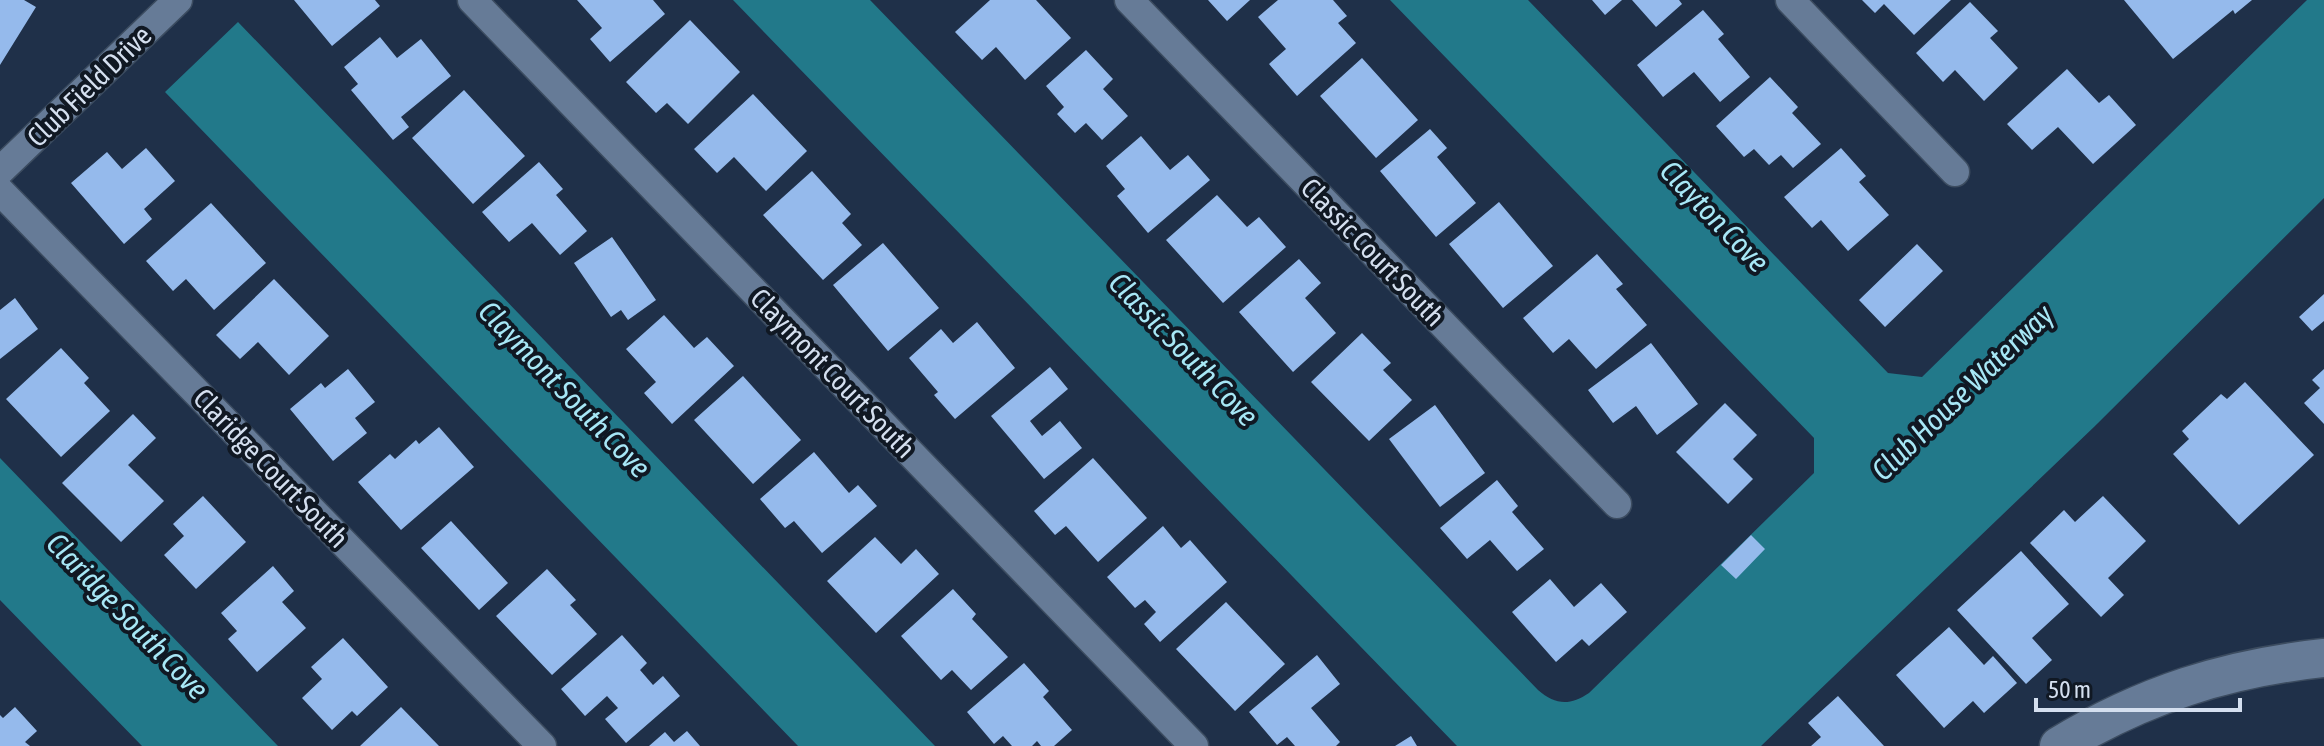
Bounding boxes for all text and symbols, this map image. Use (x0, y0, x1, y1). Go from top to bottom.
street label: Club Field Drive (20, 19, 158, 153)
water label: Clayton Cove (1654, 153, 1776, 279)
street label: Classic Court South (1295, 172, 1451, 332)
water label: Classic South Cove (1102, 265, 1266, 433)
street label: Claymont Court South (744, 282, 922, 464)
water label: Claymont South Cove (472, 294, 658, 484)
water label: Club House Waterway (1865, 297, 2060, 487)
street label: Claridge Court South (187, 382, 355, 554)
water label: Claridge South Cove (40, 526, 216, 706)
scale bar (2036, 662, 2240, 712)
text: 50 m (2048, 676, 2091, 703)

